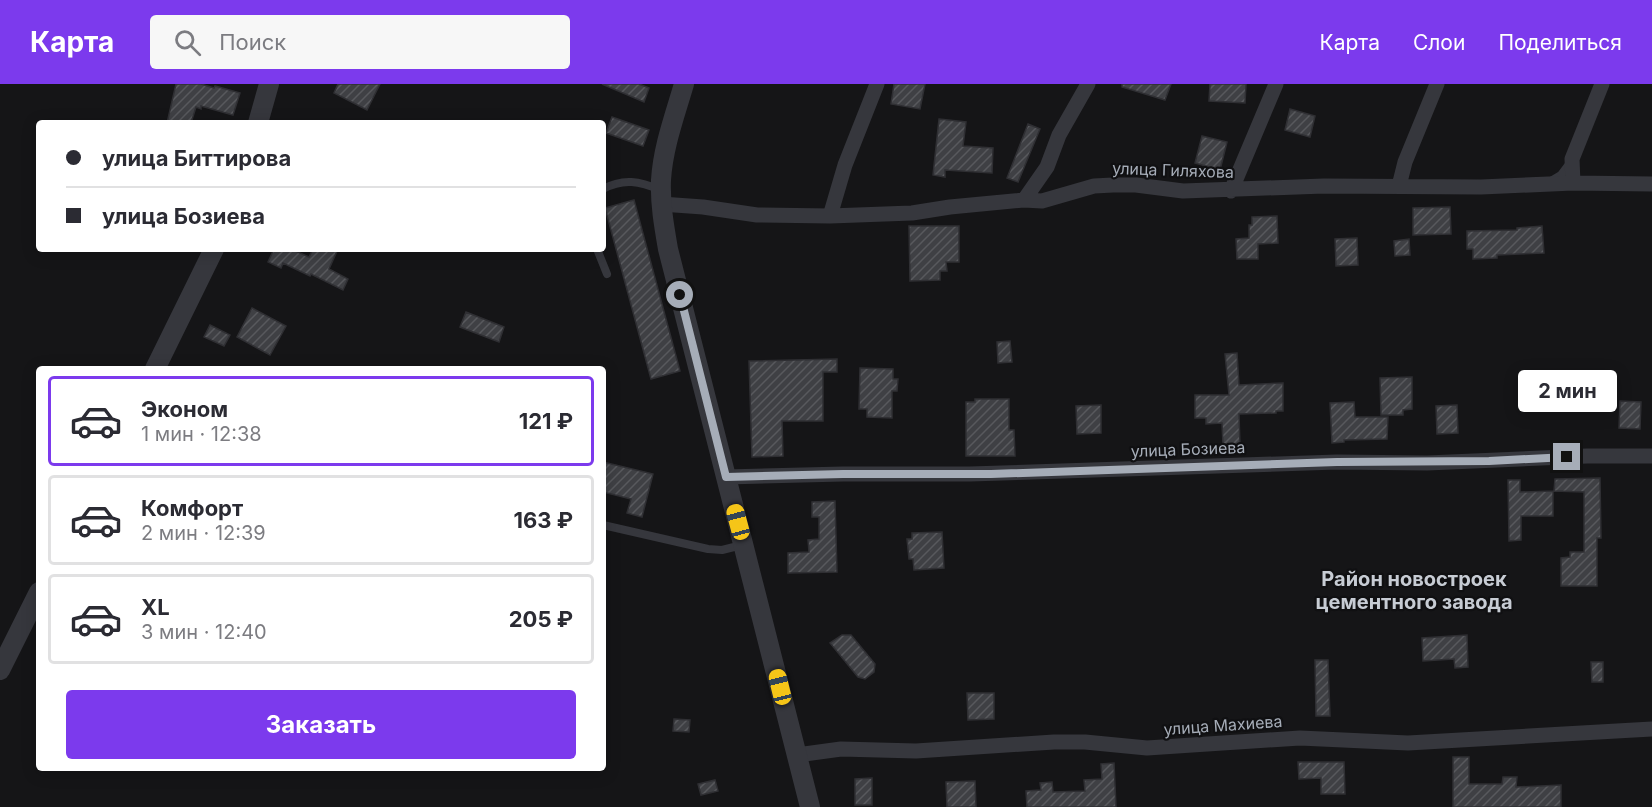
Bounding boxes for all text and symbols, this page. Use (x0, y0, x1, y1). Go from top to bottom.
search box (150, 15, 570, 69)
text: Карта (30, 25, 114, 59)
icon: search (171, 26, 204, 59)
text: Поиск (219, 29, 286, 55)
text: Карта (1320, 30, 1380, 55)
text: Слои (1413, 30, 1465, 55)
text: Поделиться (1498, 30, 1622, 55)
text: улица Биттирова (102, 145, 291, 171)
street label: улица Гиляхова (1112, 158, 1234, 182)
text: улица Бозиева (102, 203, 265, 229)
route start (666, 281, 693, 308)
callout: 2 мин (1518, 370, 1616, 412)
text: 2 мин (1538, 379, 1597, 403)
icon: car (69, 394, 123, 448)
text: Эконом (141, 396, 228, 422)
text: 121 ₽ (519, 408, 573, 434)
text: 1 мин · 12:38 (141, 422, 262, 446)
street label: улица Бозиева (1130, 437, 1246, 461)
route end (1553, 443, 1580, 470)
icon: car (69, 493, 123, 547)
text: Комфорт (141, 495, 243, 521)
car (725, 502, 751, 542)
text: 163 ₽ (513, 507, 573, 533)
text: 2 мин · 12:39 (141, 521, 266, 545)
district label: Район новостроек цементного завода (1315, 567, 1513, 614)
icon: car (69, 592, 123, 646)
text: XL (141, 594, 170, 620)
text: 205 ₽ (509, 606, 573, 632)
text: 3 мин · 12:40 (141, 620, 267, 644)
car (767, 667, 793, 707)
button: Заказать (66, 690, 576, 759)
street label: улица Махиева (1163, 711, 1283, 739)

